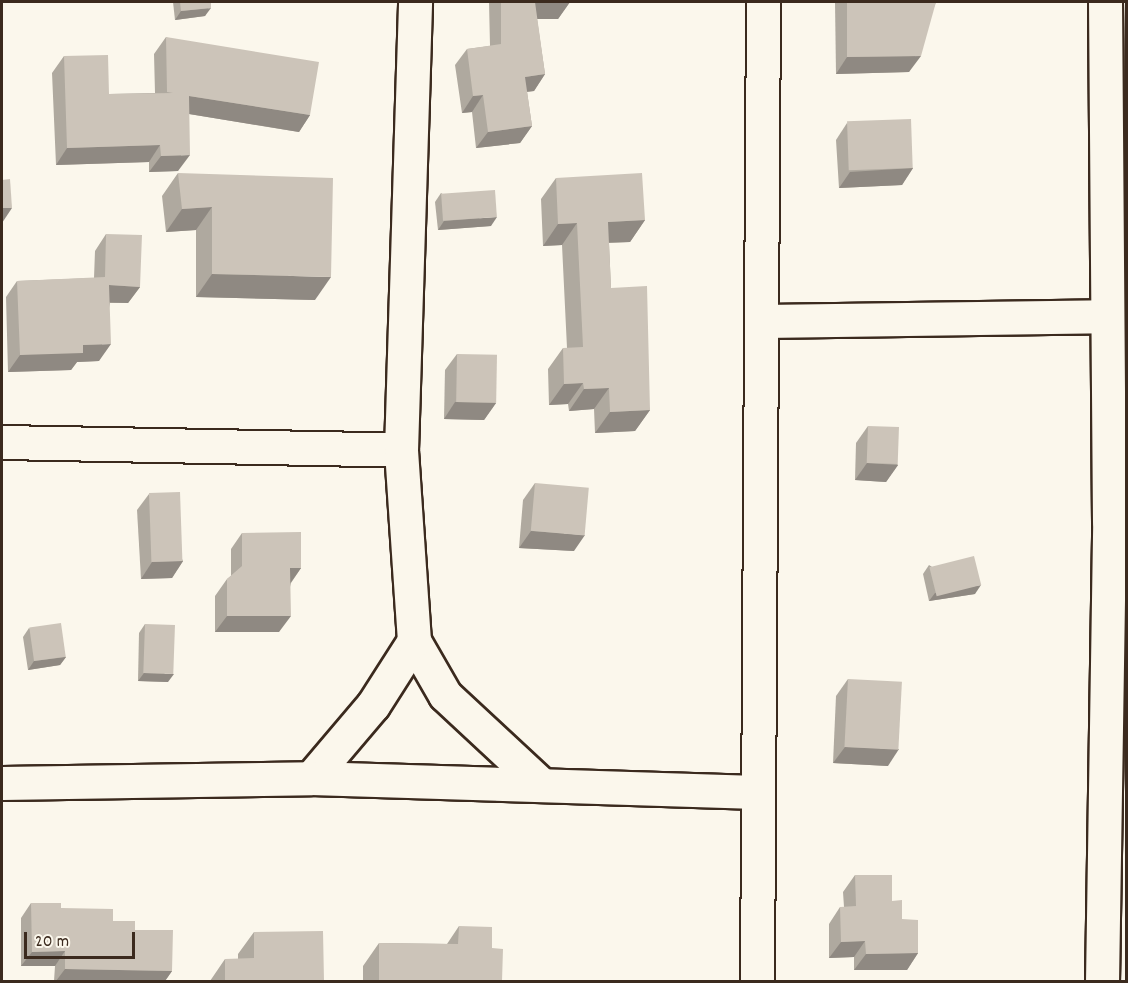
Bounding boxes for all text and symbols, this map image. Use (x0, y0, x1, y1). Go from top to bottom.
scale bar (27, 920, 138, 958)
text: 20 m (35, 930, 69, 955)

